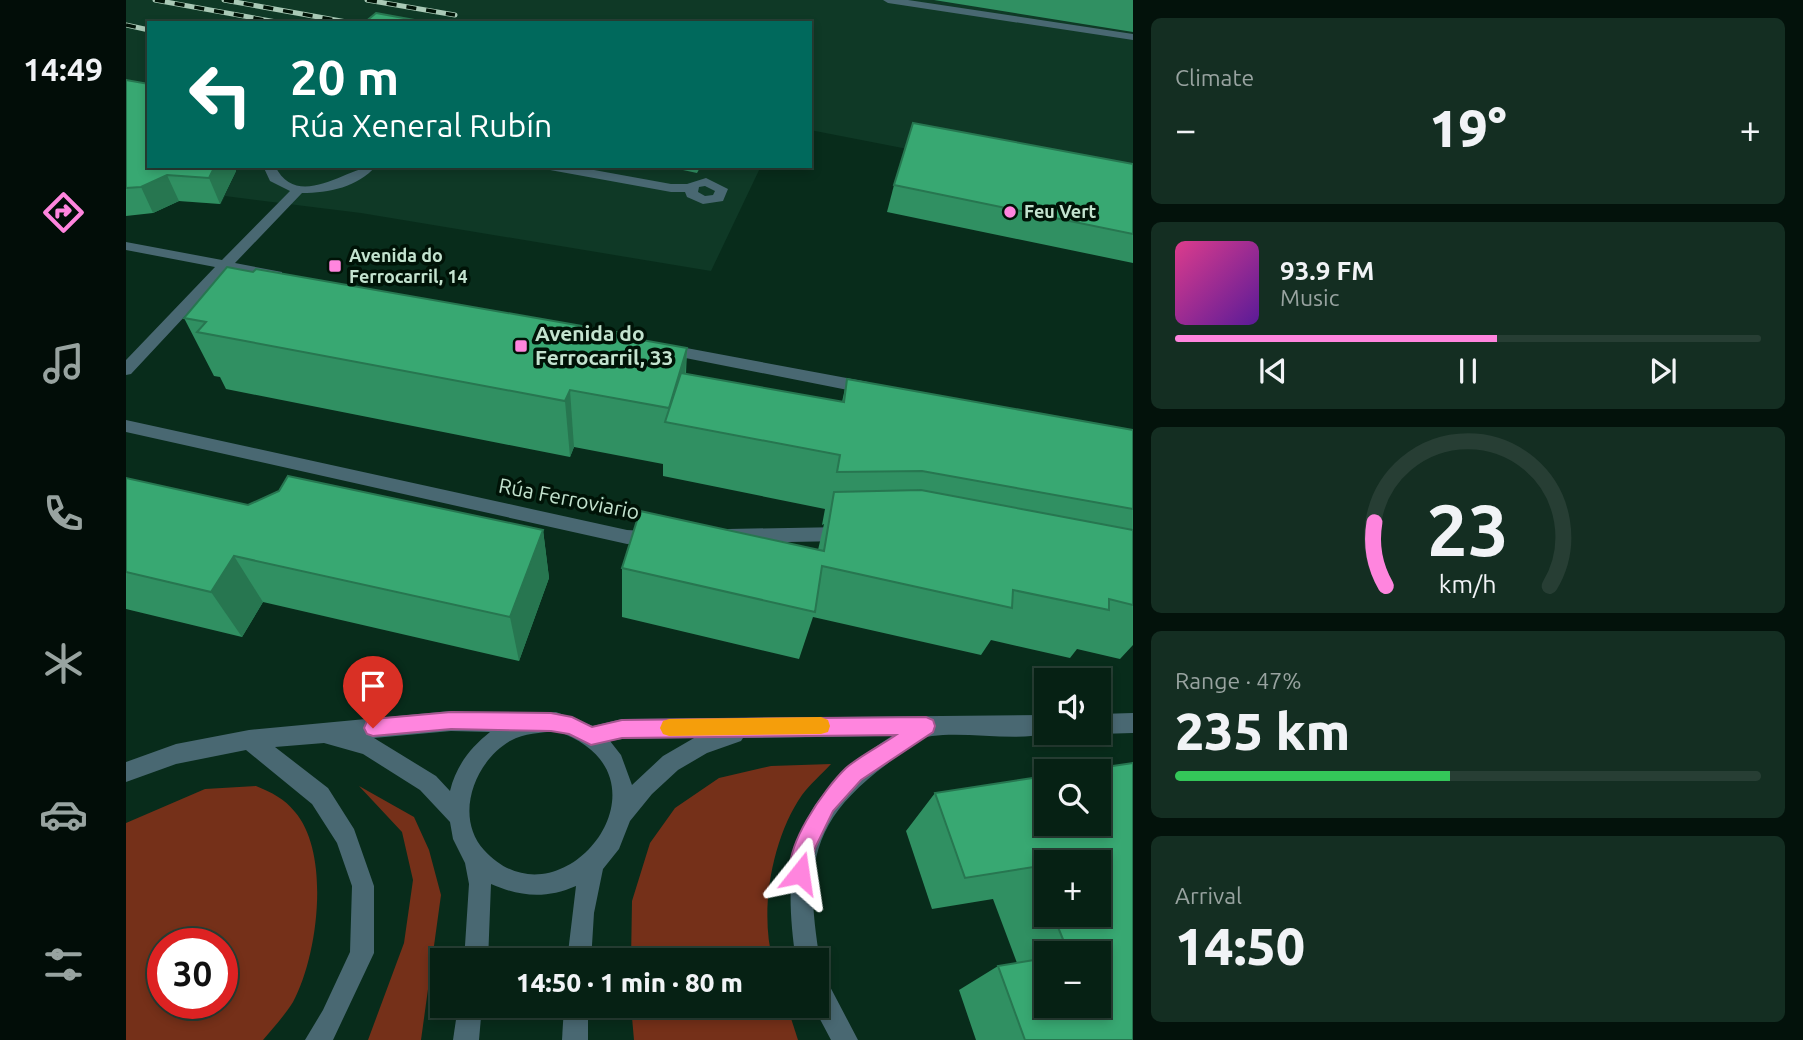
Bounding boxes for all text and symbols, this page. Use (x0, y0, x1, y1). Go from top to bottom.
icon: left (175, 49, 266, 140)
text: 20 m (290, 49, 399, 104)
text: 14:49 (23, 51, 103, 87)
text: Climate (1175, 65, 1254, 90)
text: 19° (1429, 99, 1507, 157)
text: Rúa Xeneral Rubín (290, 107, 552, 143)
text: − (1175, 108, 1196, 150)
text: + (1740, 108, 1761, 150)
icon: directions (39, 188, 88, 237)
place label: Feu Vert (1024, 201, 1097, 221)
marker: Feu Vert (1002, 204, 1018, 220)
place label: Avenida do Ferrocarril, 14 (349, 245, 468, 286)
text: 93.9 FM (1280, 256, 1374, 285)
marker: Avenida do Ferrocarril, 14 (327, 258, 343, 274)
text: Music (1280, 285, 1339, 310)
place label: Avenida do Ferrocarril, 33 (535, 321, 673, 369)
marker: Avenida do Ferrocarril, 33 (513, 338, 529, 354)
icon: music (39, 339, 88, 388)
icon: previous (1254, 352, 1292, 390)
icon: pause (1449, 352, 1487, 390)
icon: next (1644, 352, 1682, 390)
street label: Rúa Ferroviario (497, 473, 642, 523)
text: 23 (1427, 488, 1509, 570)
icon: phone (39, 489, 88, 538)
text: km/h (1439, 570, 1497, 598)
icon: climate (39, 639, 88, 688)
pin (343, 656, 403, 728)
icon: arrive (354, 667, 392, 705)
map controls (1034, 668, 1111, 1018)
button: sound (1034, 668, 1111, 745)
text: Range · 47% (1175, 668, 1302, 693)
text: 235 km (1175, 702, 1350, 760)
button: search (1034, 759, 1111, 836)
icon: car (39, 790, 88, 839)
position arrow (763, 836, 837, 910)
button: + (1034, 850, 1111, 927)
text: Arrival (1175, 883, 1242, 908)
text: 14:50 (1175, 917, 1305, 975)
speed limit sign: 30 (147, 928, 238, 1019)
icon: filters (39, 940, 88, 989)
button: − (1034, 941, 1111, 1018)
text: 14:50 · 1 min · 80 m (516, 968, 743, 997)

